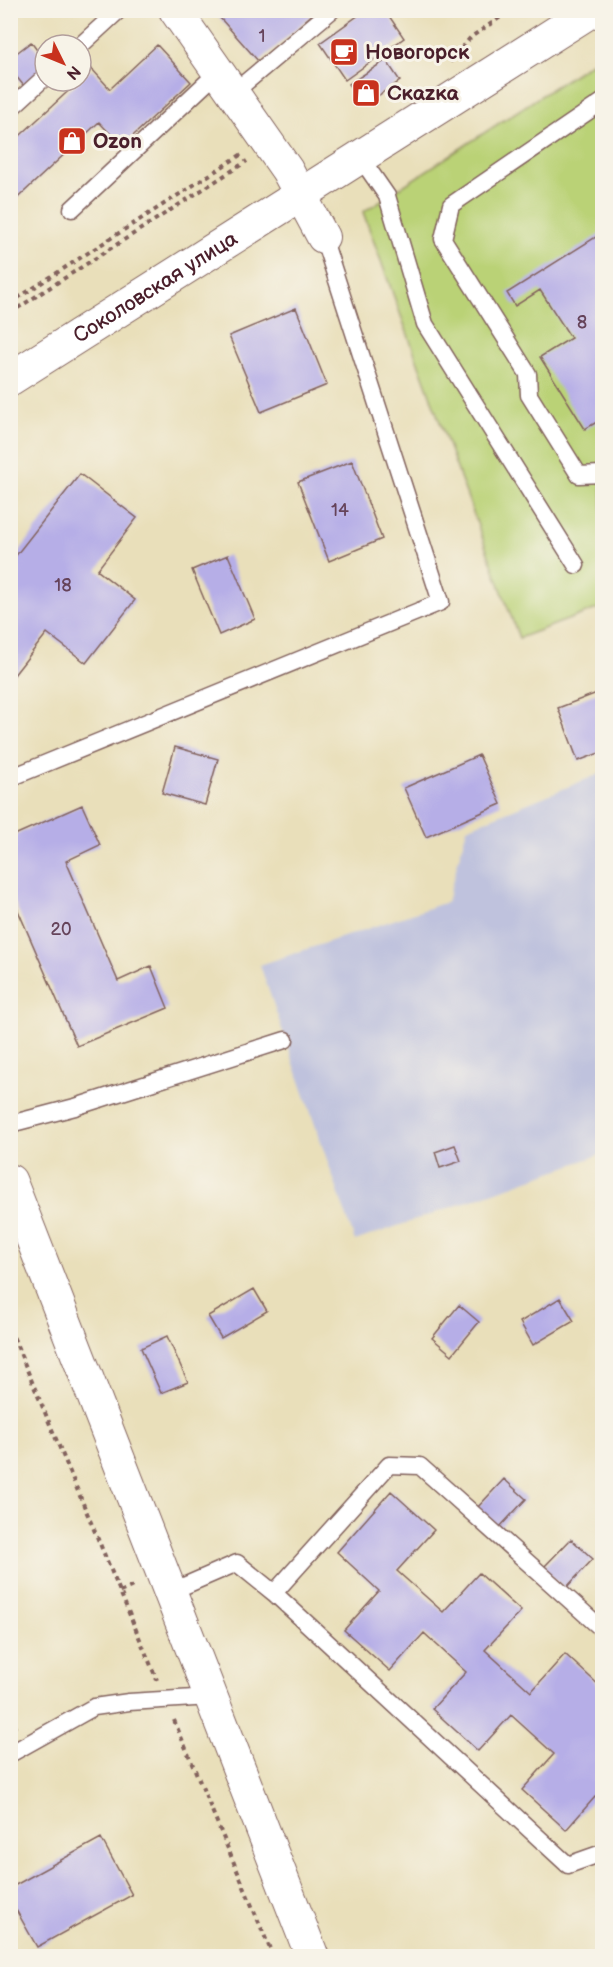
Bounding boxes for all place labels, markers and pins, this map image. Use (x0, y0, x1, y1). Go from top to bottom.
cafe icon: Новогорск (328, 36, 360, 68)
place label: Новогорск (365, 40, 470, 65)
shop icon: Скаzка (350, 77, 382, 109)
place label: Скаzка (387, 81, 459, 106)
shop icon: Ozon (56, 125, 88, 157)
place label: Ozon (93, 129, 142, 154)

